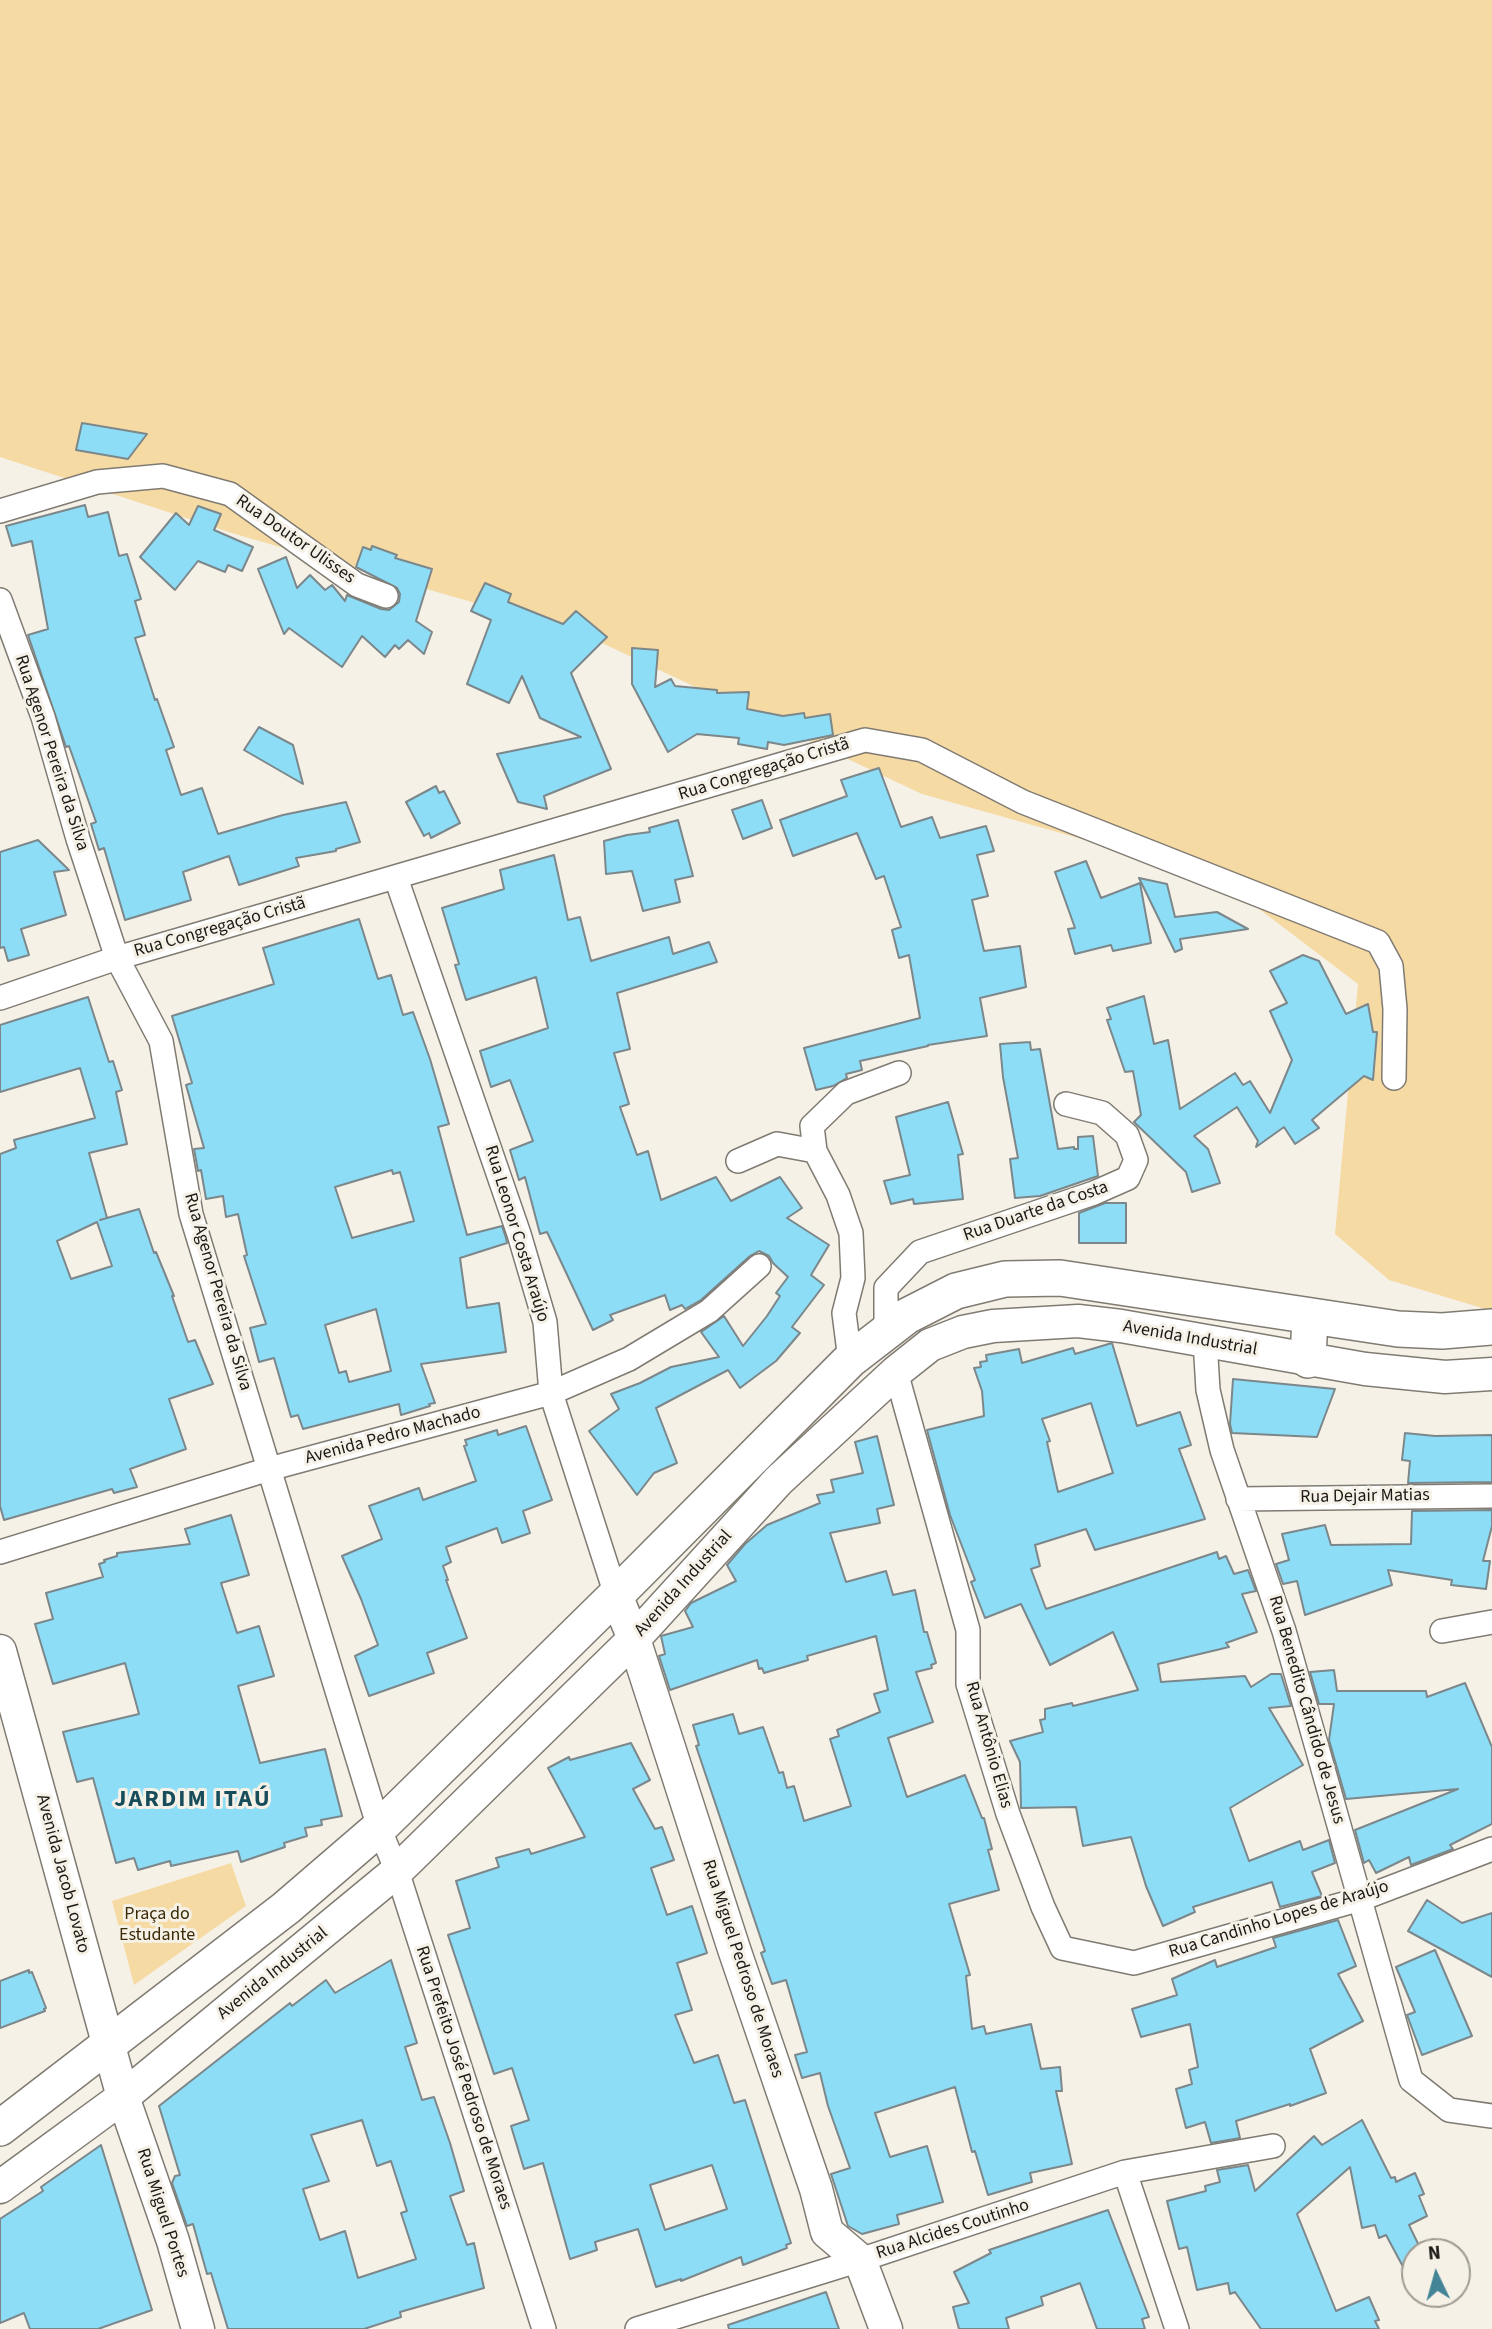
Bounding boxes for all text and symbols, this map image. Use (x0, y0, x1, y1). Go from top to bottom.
street label: Rua Doutor Ulisses (231, 491, 359, 589)
street label: Rua Agenor Pereira da Silva (9, 652, 93, 854)
street label: Rua Congregação Cristã (676, 734, 852, 806)
street label: Rua Congregação Cristã (132, 893, 308, 963)
street label: Rua Leonor Costa Araújo (479, 1143, 553, 1325)
street label: Rua Duarte da Costa (961, 1177, 1111, 1247)
street label: Rua Agenor Pereira da Silva (178, 1191, 256, 1393)
street label: Avenida Industrial (1121, 1317, 1259, 1361)
street label: Avenida Pedro Machado (303, 1402, 483, 1470)
street label: Rua Dejair Matias (1300, 1485, 1430, 1509)
street label: Avenida Industrial (631, 1526, 737, 1642)
street label: Rua Benedito Cândido de Jesus (1263, 1593, 1349, 1827)
street label: Rua Antônio Elias (960, 1679, 1016, 1811)
district label: JARDIM ITAÚ (116, 1787, 270, 1815)
street label: Avenida Jacob Lovato (30, 1792, 94, 1956)
street label: Rua Miguel Pedroso de Moraes (696, 1857, 788, 2081)
street label: Rua Candinho Lopes de Araújo (1166, 1876, 1392, 1964)
park label: Praça do Estudante (119, 1904, 195, 1946)
street label: Avenida Industrial (213, 1923, 333, 2025)
street label: Rua Prefeito José Pedroso de Moraes (410, 1943, 516, 2213)
street label: Rua Miguel Portes (131, 2146, 193, 2280)
street label: Rua Alcides Coutinho (874, 2195, 1032, 2265)
north arrow (1401, 2238, 1471, 2308)
text: N (1427, 2240, 1442, 2268)

